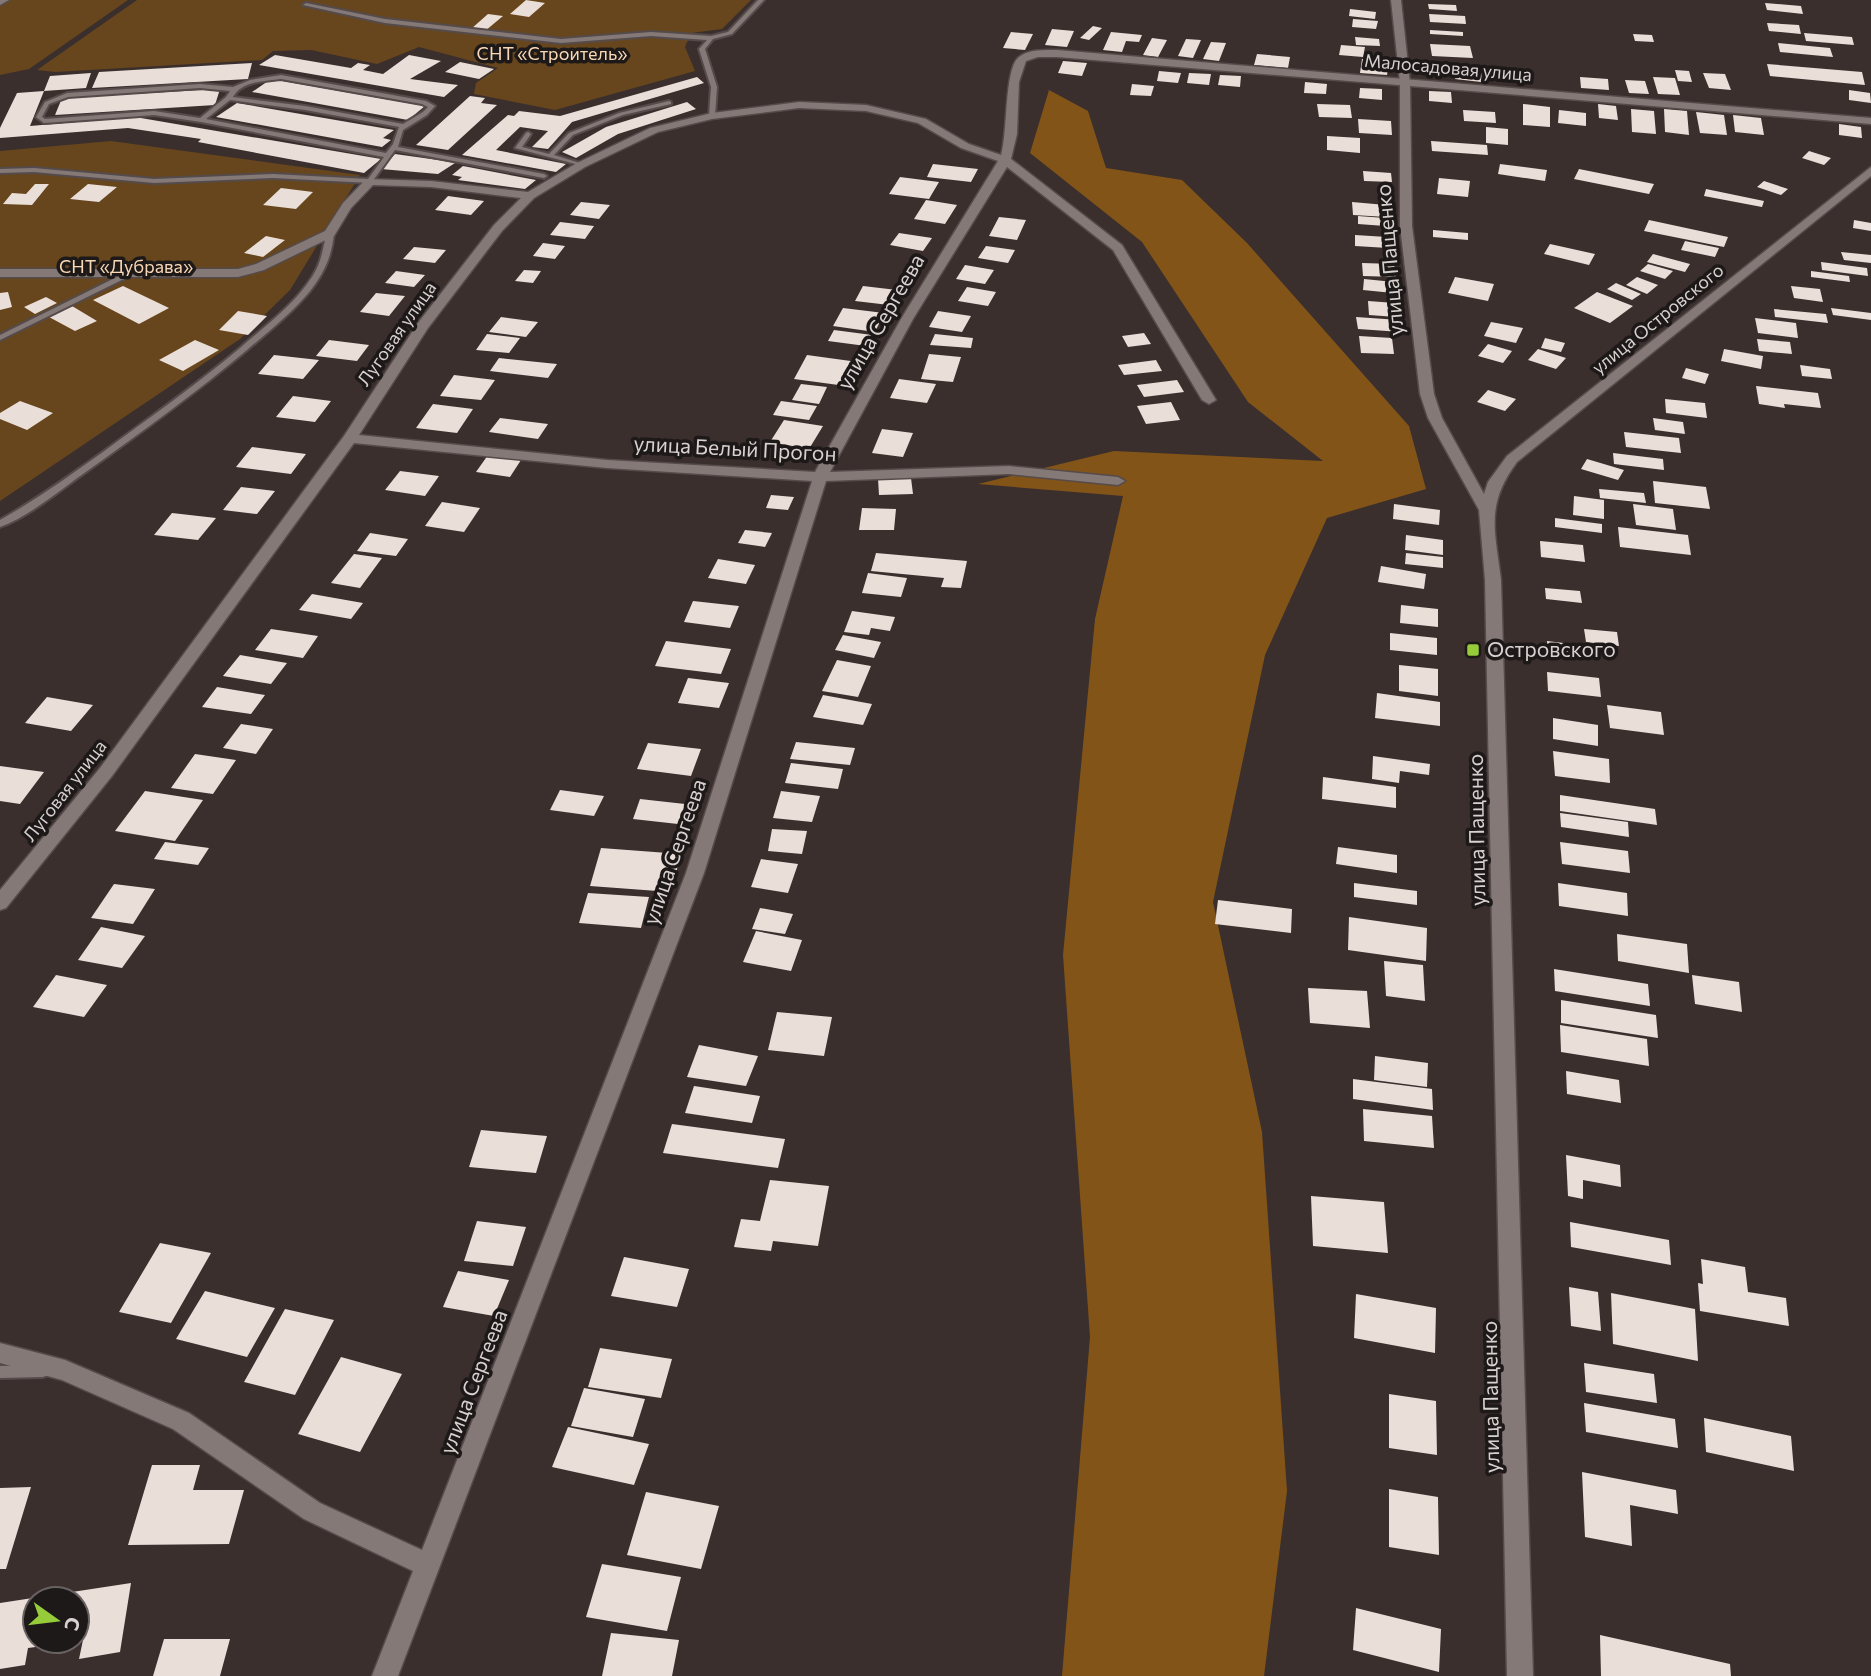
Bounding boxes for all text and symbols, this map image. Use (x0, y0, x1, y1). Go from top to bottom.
park label: СНТ «Строитель» (477, 42, 627, 64)
street label: Малосадовая улица (1363, 49, 1533, 85)
street label: улица Пащенко (1369, 183, 1408, 337)
street label: улица Сергеева (831, 249, 929, 394)
park label: СНТ «Дубрава» (59, 255, 193, 277)
street label: улица Островского (1587, 258, 1728, 378)
street label: Луговая улица (352, 277, 440, 390)
street label: улица Белый Прогон (633, 430, 837, 465)
place label: Островского (1487, 636, 1616, 661)
marker: Островского (1465, 642, 1481, 658)
street label: Луговая улица (18, 735, 111, 845)
street label: улица Пащенко (1462, 754, 1489, 906)
street label: улица Сергеева (637, 775, 710, 928)
street label: улица Сергеева (434, 1306, 512, 1457)
street label: улица Пащенко (1476, 1321, 1503, 1473)
north arrow (21, 1585, 91, 1655)
text: С (60, 1615, 86, 1633)

